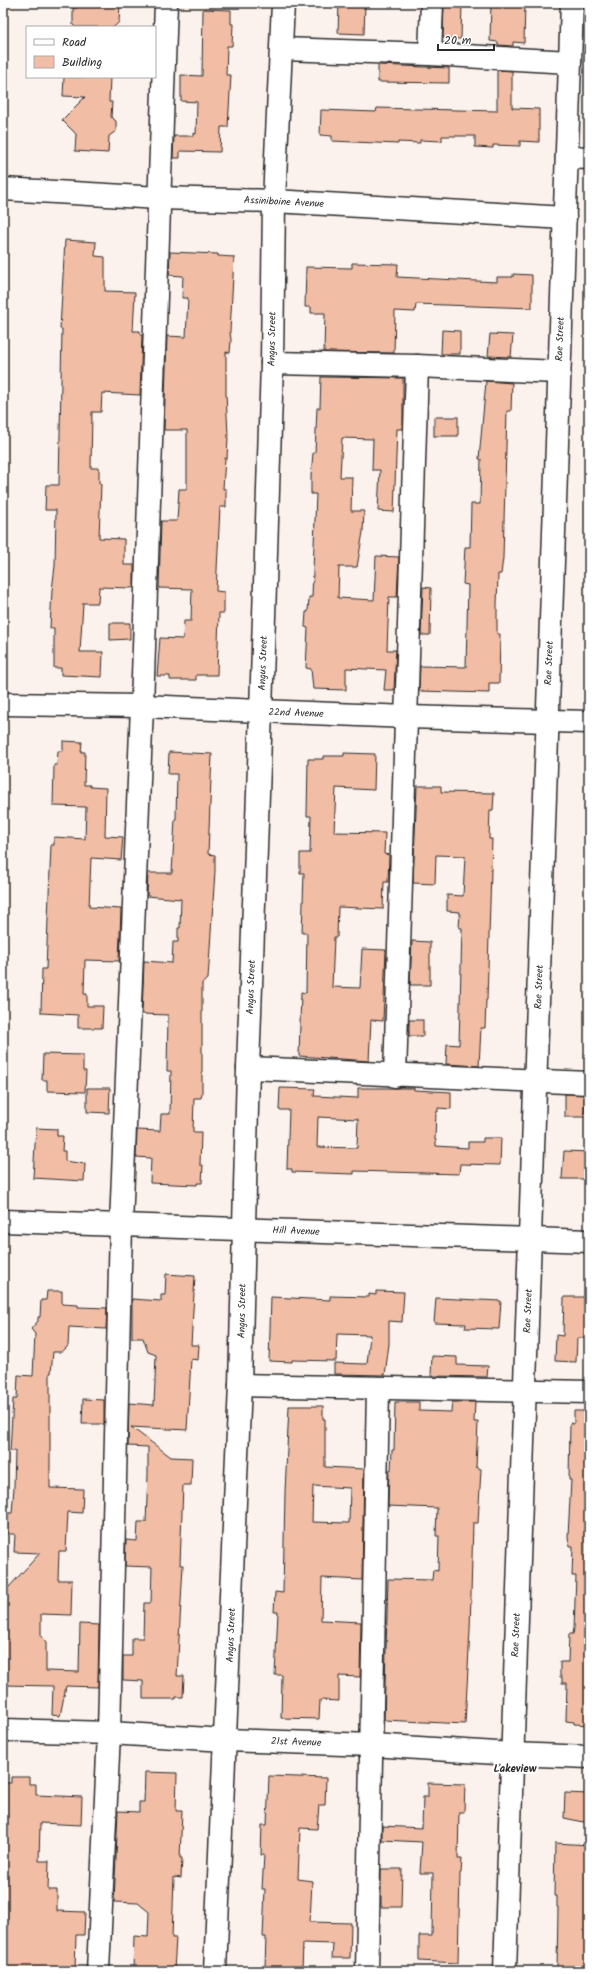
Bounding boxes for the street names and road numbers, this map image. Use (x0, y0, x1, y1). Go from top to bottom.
street label: Assiniboine Avenue (244, 192, 325, 212)
street label: Angus Street (264, 311, 280, 366)
street label: Rae Street (551, 316, 569, 361)
street label: Angus Street (254, 635, 272, 691)
street label: Rae Street (540, 640, 558, 685)
street label: 22nd Avenue (268, 704, 324, 722)
street label: Angus Street (242, 959, 260, 1015)
street label: Rae Street (530, 964, 548, 1009)
street label: Hill Avenue (272, 1222, 320, 1240)
street label: Angus Street (234, 1283, 250, 1338)
street label: Rae Street (519, 1288, 537, 1333)
street label: Angus Street (222, 1607, 240, 1663)
street label: Rae Street (507, 1612, 525, 1657)
street label: 21st Avenue (270, 1733, 322, 1751)

